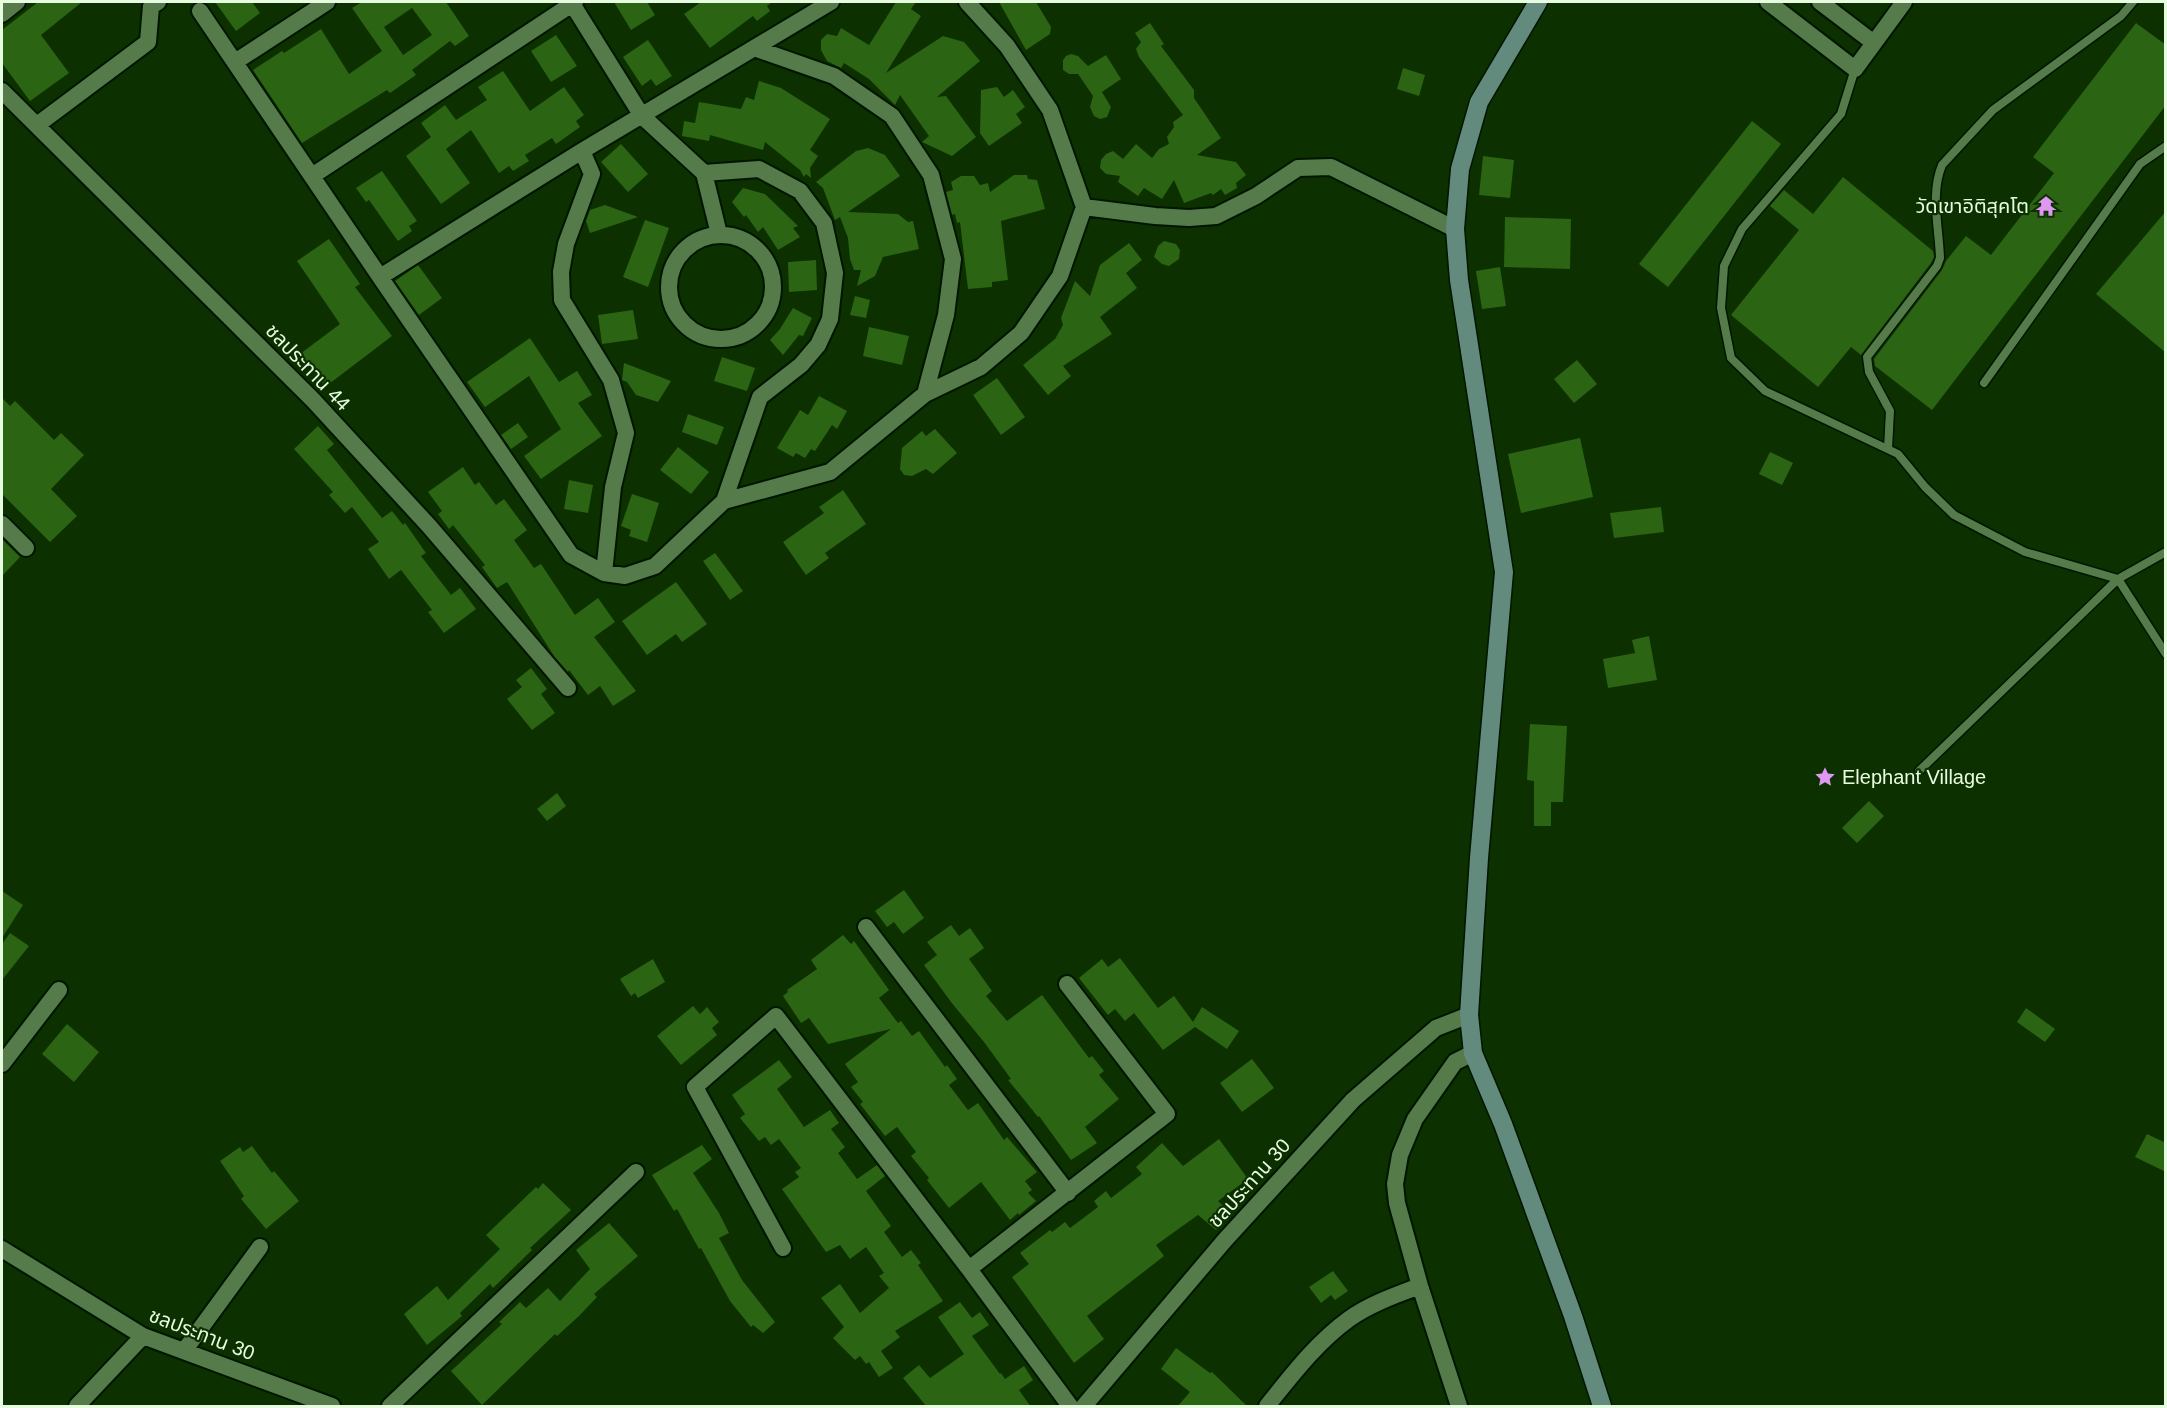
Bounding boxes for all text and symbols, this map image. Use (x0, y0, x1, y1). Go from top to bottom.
temple icon: วัดเขาอิติสุคโต (2034, 194, 2058, 218)
place label: วัดเขาอิติสุคโต (1916, 195, 2029, 218)
street label: ชลประทาน 44 (261, 319, 355, 415)
place icon: Elephant Village (1813, 765, 1837, 789)
place label: Elephant Village (1842, 766, 1986, 788)
street label: ชลประทาน 30 (1204, 1134, 1294, 1232)
street label: ชลประทาน 30 (146, 1304, 258, 1364)

